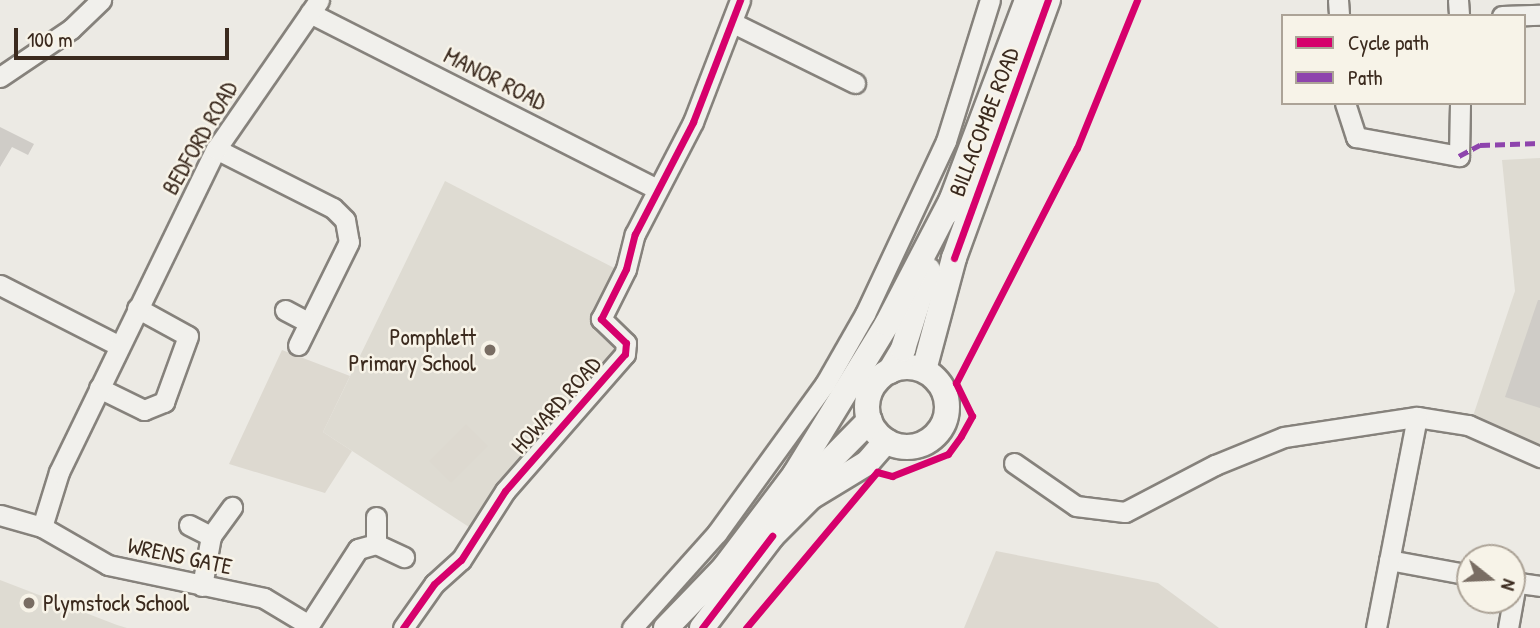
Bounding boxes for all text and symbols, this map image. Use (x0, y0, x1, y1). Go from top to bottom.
scale bar (18, 14, 233, 58)
legend (1281, 14, 1526, 105)
text: 100 m (27, 25, 73, 54)
text: Cycle path (1348, 28, 1429, 57)
street label: MANOR ROAD (439, 41, 551, 117)
street label: BILLACOMBE ROAD (943, 44, 1025, 200)
text: Path (1348, 63, 1382, 92)
street label: BEDFORD ROAD (156, 76, 244, 200)
place label: Pomphlett Primary School (349, 323, 476, 377)
marker: Pomphlett Primary School (482, 342, 498, 358)
street label: HOWARD ROAD (505, 351, 607, 459)
street label: WRENS GATE (125, 531, 235, 581)
north arrow (1456, 544, 1526, 614)
text: N (1495, 576, 1523, 594)
place label: Plymstock School (43, 589, 189, 617)
marker: Plymstock School (21, 595, 37, 611)

